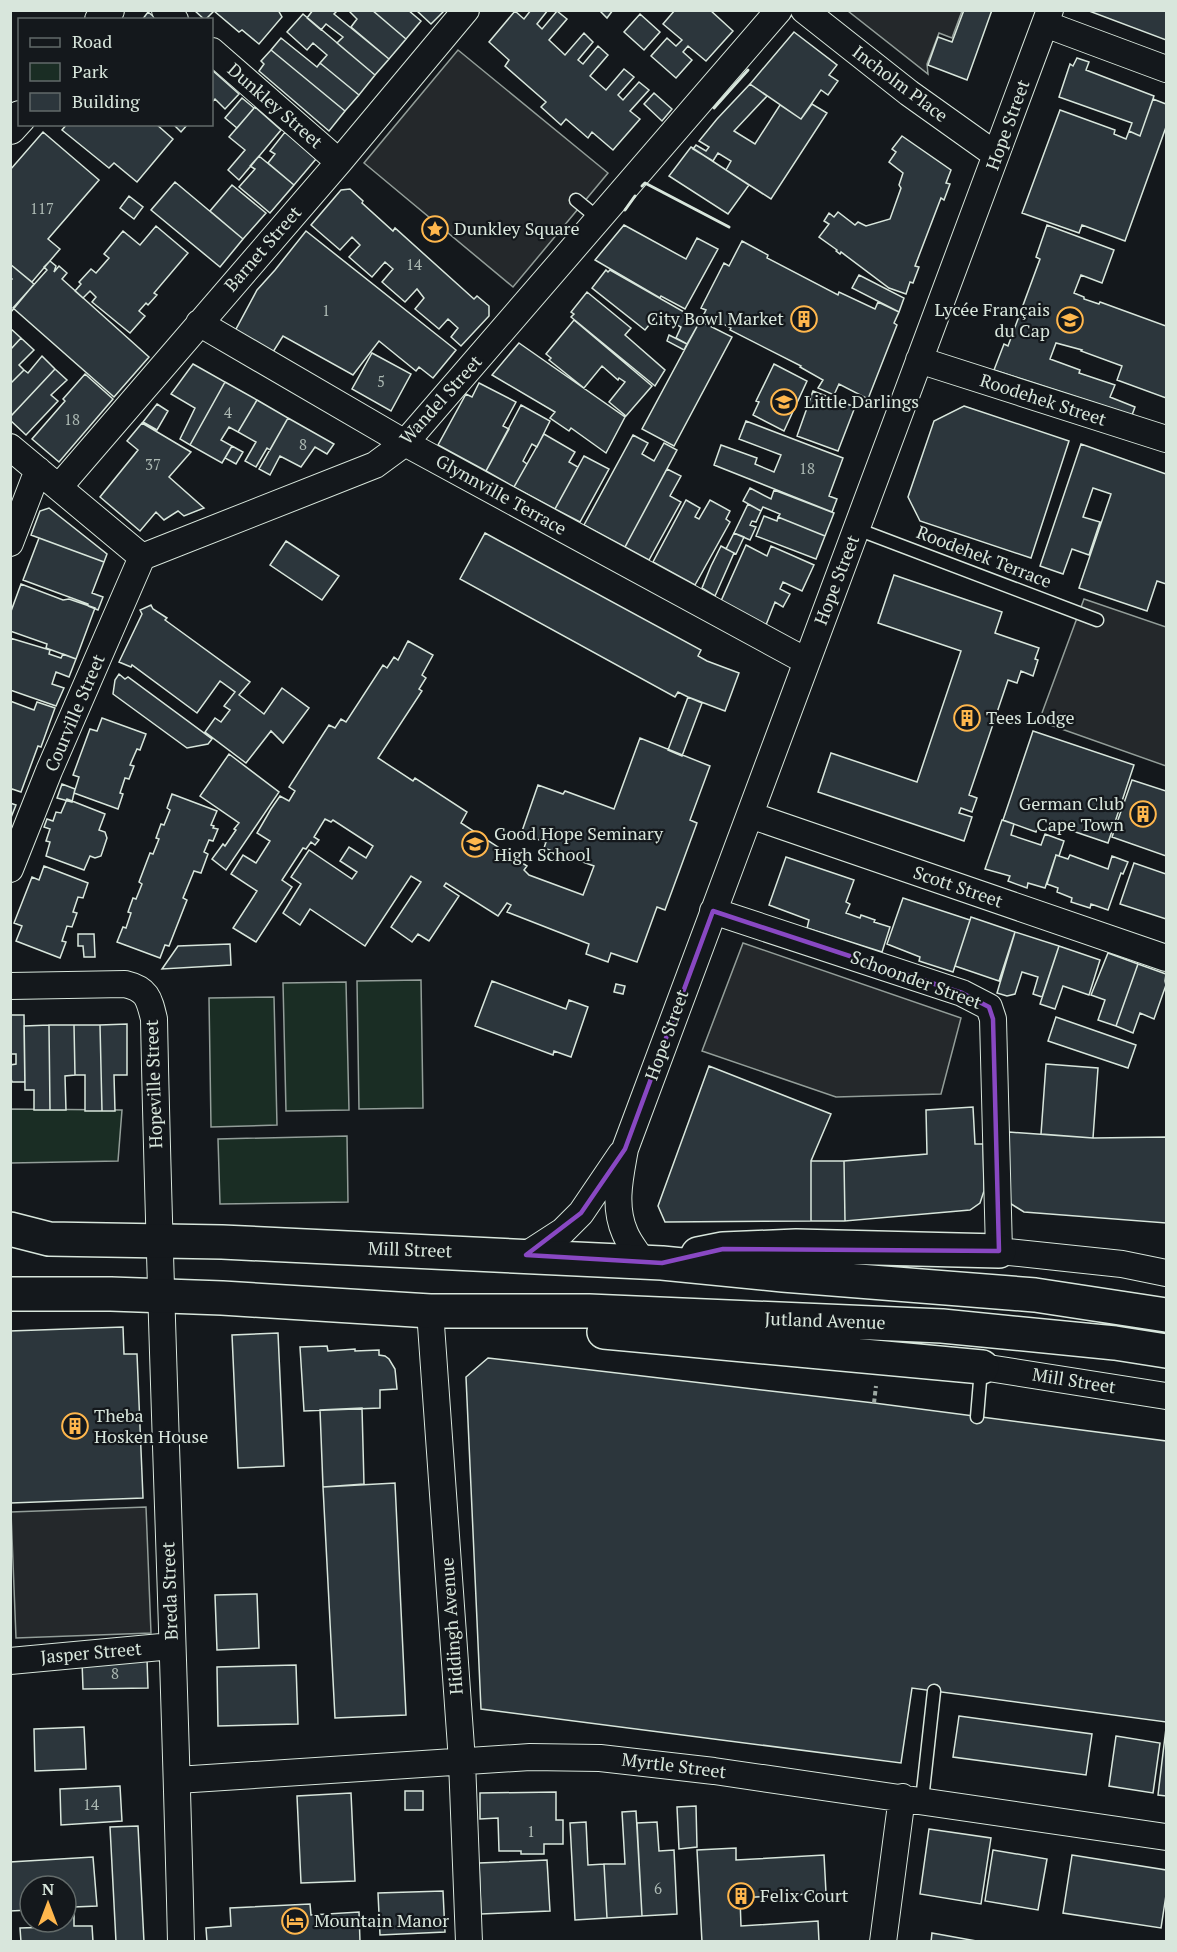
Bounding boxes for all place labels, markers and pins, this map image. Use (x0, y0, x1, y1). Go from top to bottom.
place icon: Dunkley Square (420, 214, 450, 244)
place label: Dunkley Square (454, 216, 580, 240)
place label: Lycée Français du Cap (934, 297, 1050, 342)
building icon: City Bowl Market (789, 304, 819, 334)
school or university icon: Lycée Français du Cap (1055, 305, 1085, 335)
place label: City Bowl Market (647, 306, 784, 330)
school or university icon: Little Darlings (769, 387, 799, 417)
place label: Little Darlings (804, 389, 919, 413)
building icon: Tees Lodge (952, 703, 982, 733)
place label: Tees Lodge (986, 705, 1075, 729)
place label: German Club Cape Town (1019, 791, 1124, 836)
building icon: German Club Cape Town (1128, 799, 1158, 829)
place label: Good Hope Seminary High School (494, 821, 664, 866)
school or university icon: Good Hope Seminary High School (460, 829, 490, 859)
place label: Theba Hosken House (94, 1403, 208, 1448)
building icon: Theba Hosken House (60, 1411, 90, 1441)
building icon: Felix Court (726, 1881, 756, 1911)
place label: Felix Court (760, 1883, 849, 1907)
hotel icon: Mountain Manor (280, 1906, 310, 1936)
place label: Mountain Manor (314, 1908, 449, 1932)

